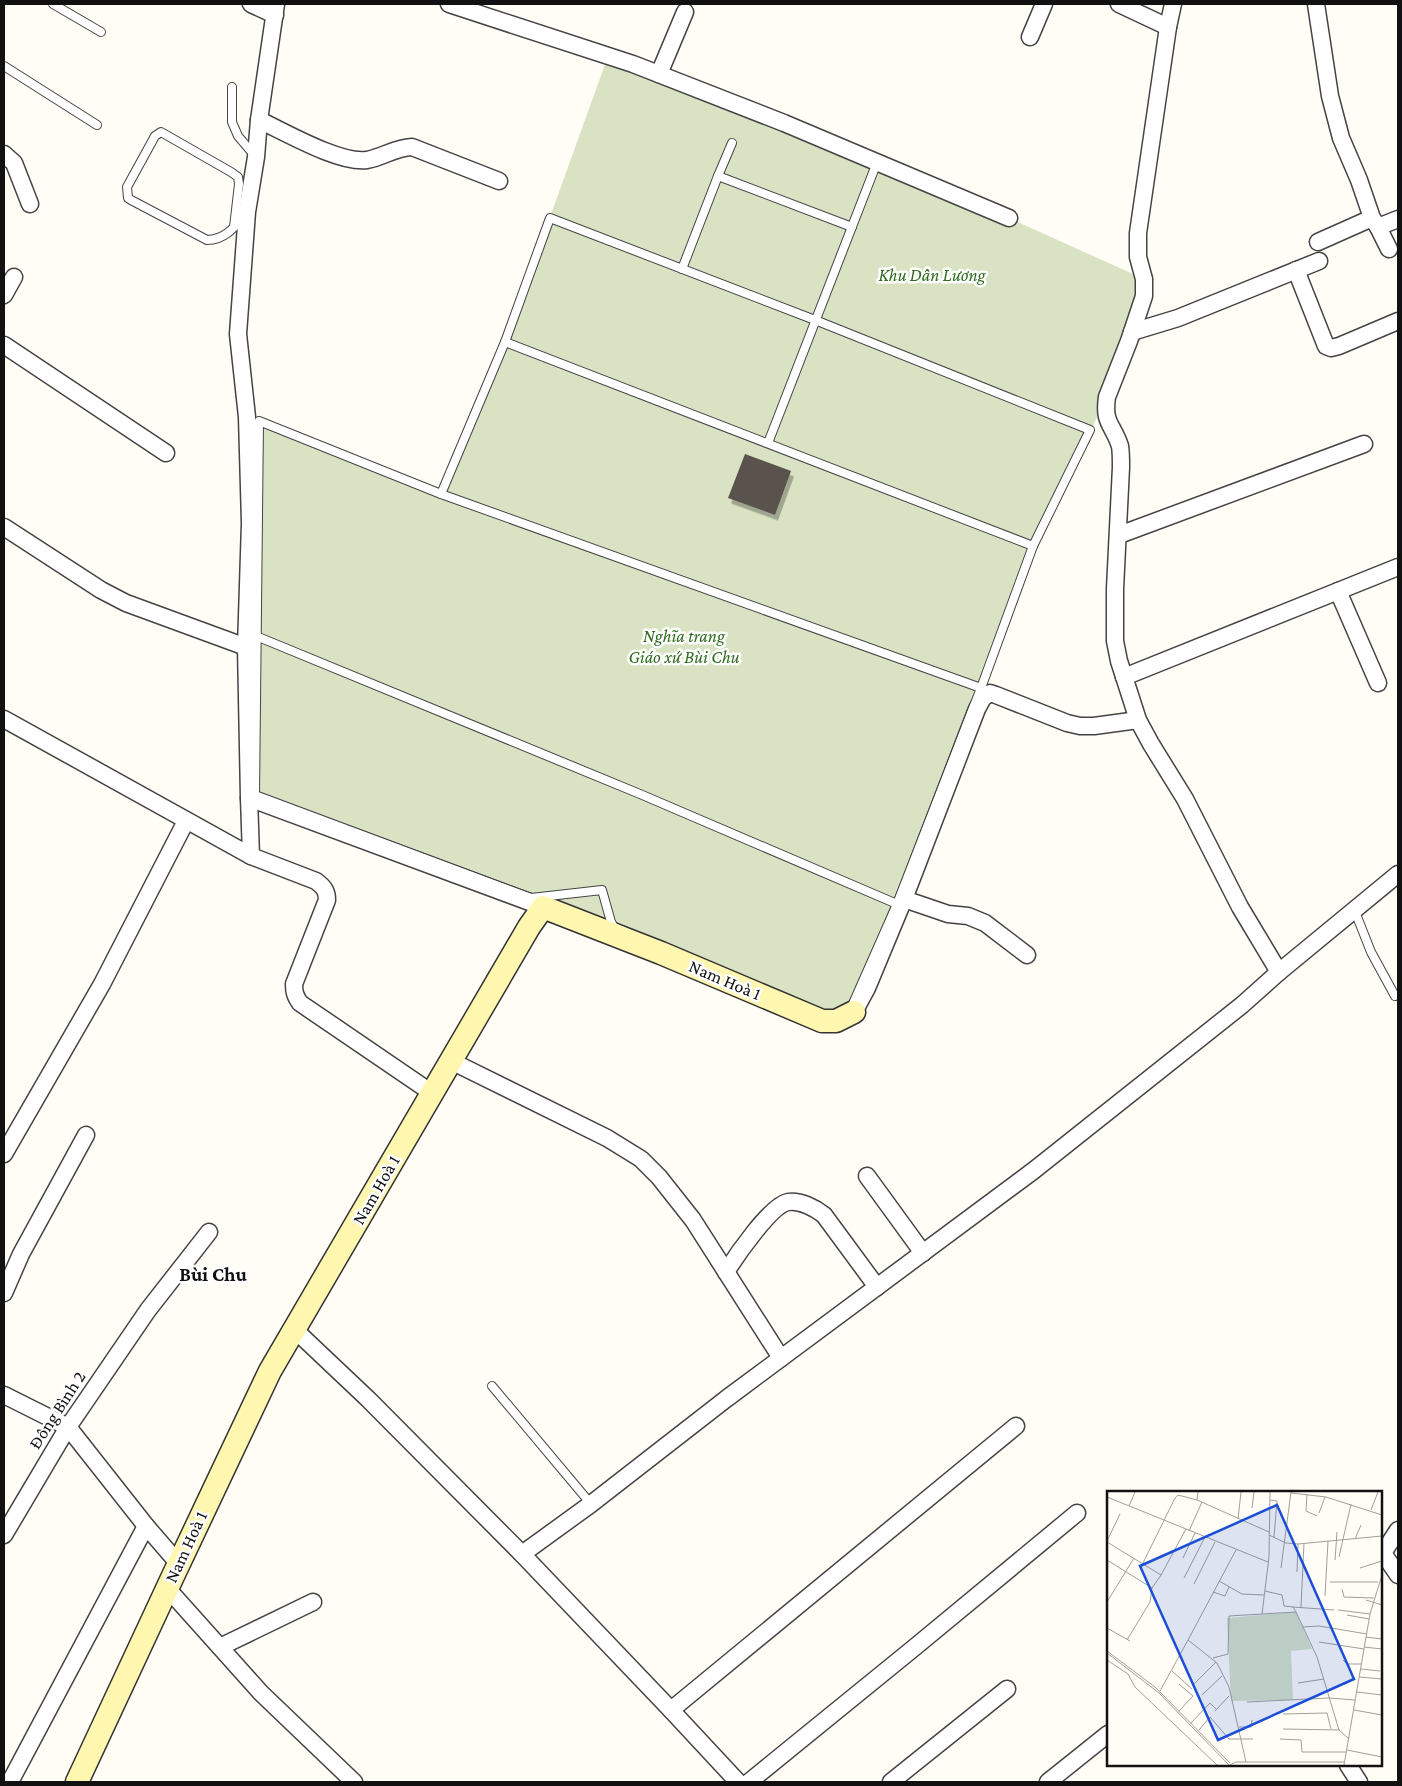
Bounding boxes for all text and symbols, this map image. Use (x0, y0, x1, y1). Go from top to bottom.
park label: Khu Dân Lương (878, 265, 987, 285)
park label: Nghĩa trang Giáo xứ Bùi Chu (628, 626, 740, 667)
street label: Nam Hoà 1 (686, 956, 764, 1004)
street label: Nam Hoà 1 (348, 1152, 404, 1228)
district label: Bùi Chu (179, 1263, 248, 1285)
street label: Đông Bình 2 (25, 1367, 89, 1453)
inset map (1107, 1491, 1382, 1766)
street label: Nam Hoà 1 (161, 1508, 211, 1586)

